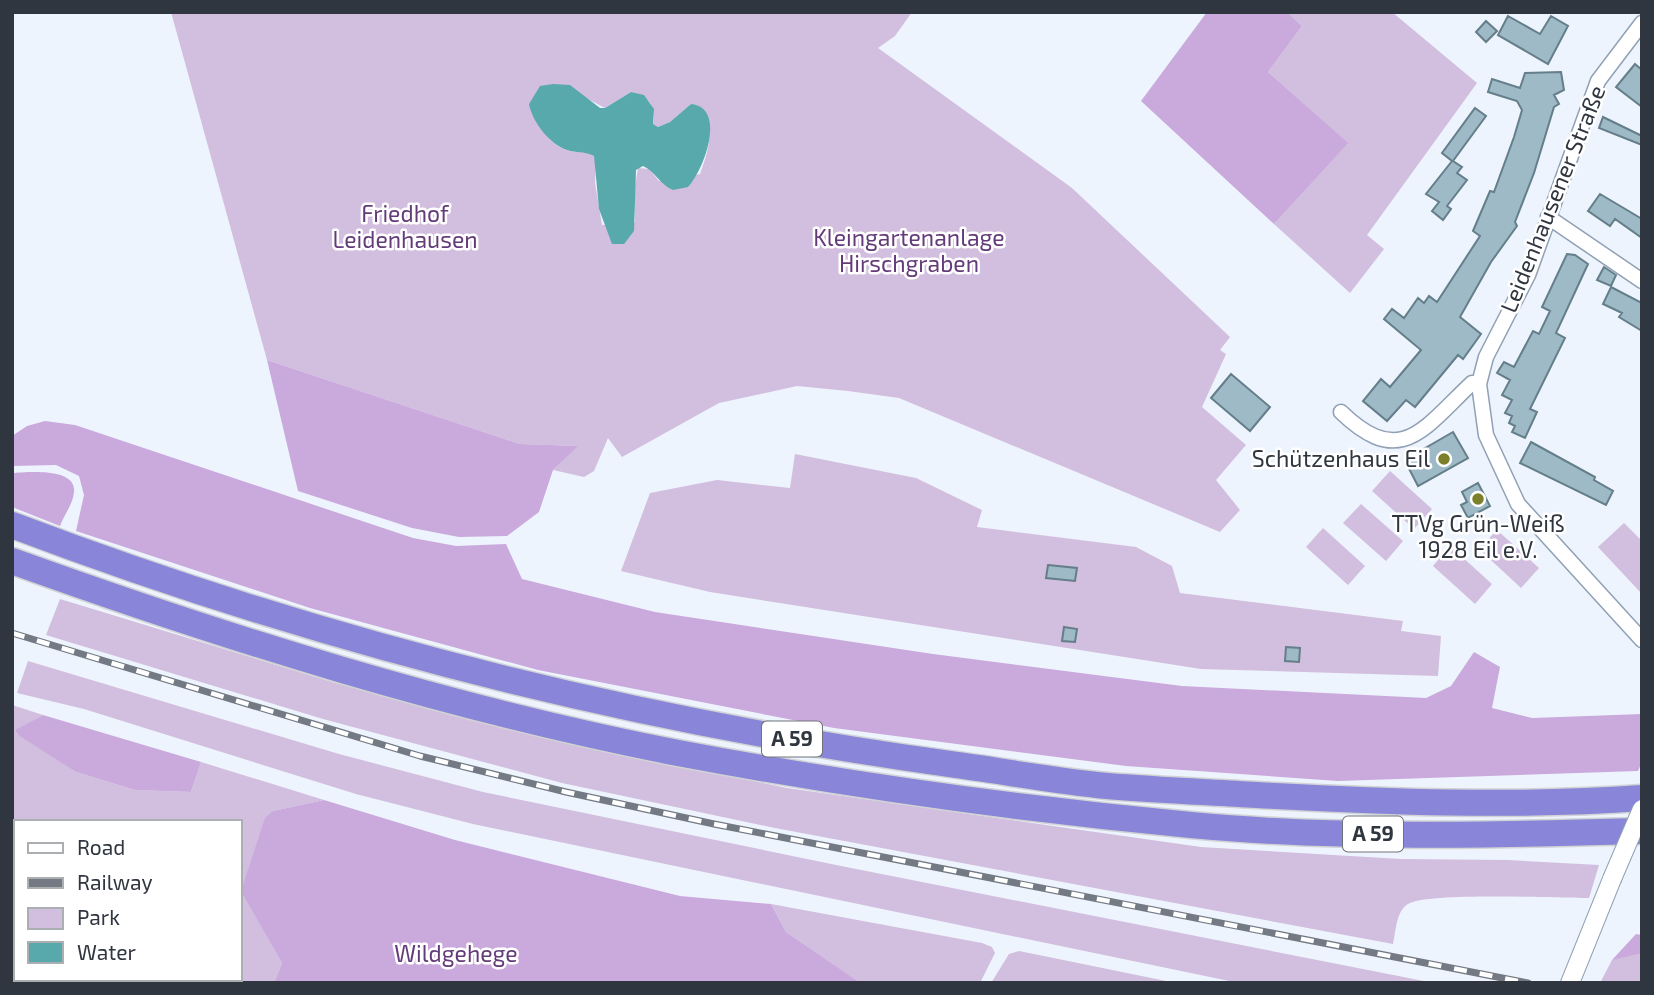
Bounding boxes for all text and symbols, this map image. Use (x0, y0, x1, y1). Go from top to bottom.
street label: Leidenhausener Straße (1494, 81, 1611, 316)
park label: Friedhof Leidenhausen (332, 199, 478, 253)
park label: Kleingartenanlage Hirschgraben (813, 223, 1005, 277)
place label: Schützenhaus Eil (1252, 444, 1430, 472)
marker: Schützenhaus Eil (1436, 451, 1452, 467)
marker: TTVg Grün-Weiß 1928 Eil e.V. (1470, 491, 1486, 507)
place label: TTVg Grün-Weiß 1928 Eil e.V. (1391, 509, 1565, 563)
road number: A 59 (762, 722, 822, 756)
road number: A 59 (1343, 816, 1403, 852)
legend (14, 820, 242, 981)
text: Road (77, 834, 125, 859)
text: Railway (77, 869, 153, 894)
text: Park (77, 904, 120, 929)
text: Water (77, 939, 136, 964)
park label: Wildgehege (394, 939, 518, 967)

